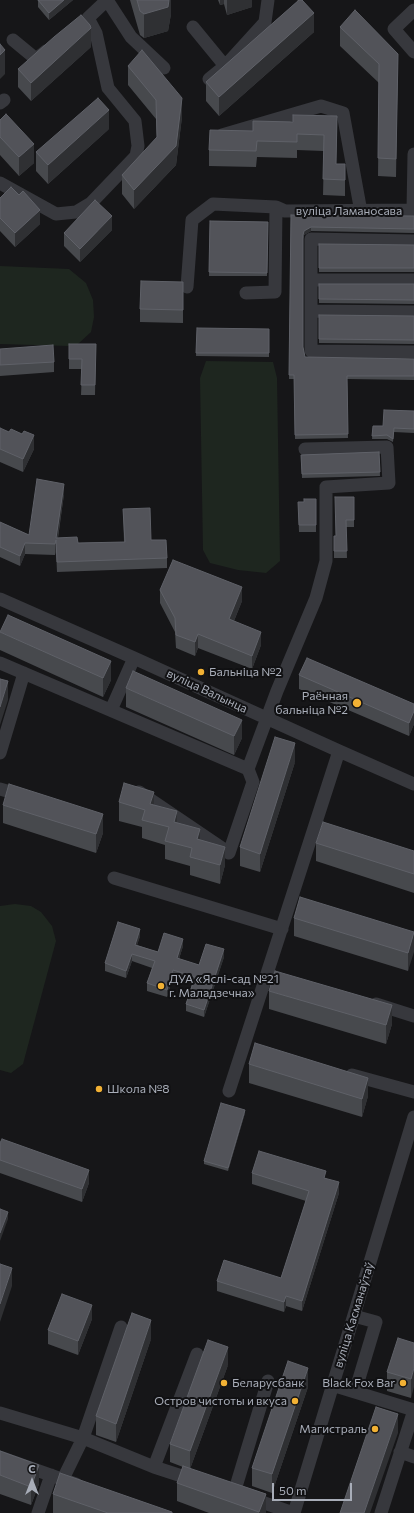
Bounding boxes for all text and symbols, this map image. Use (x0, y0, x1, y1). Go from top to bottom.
street label: вуліца Ламаносава (296, 204, 402, 218)
place label: Бальніца №2 (209, 665, 282, 679)
street label: вуліца Валынца (164, 666, 250, 716)
marker: Бальніца №2 (196, 667, 206, 677)
place label: Раённая бальніца №2 (275, 689, 348, 717)
marker: Раённая бальніца №2 (351, 697, 363, 709)
place label: ДУА «Яслі-сад №21 г. Маладзечна» (169, 972, 279, 1000)
marker: ДУА «Яслі-сад №21 г. Маладзечна» (156, 981, 166, 991)
place label: Школа №8 (107, 1082, 170, 1096)
marker: Школа №8 (94, 1084, 104, 1094)
street label: вуліца Касманаўтаў (331, 1260, 377, 1370)
place label: Беларусбанк (232, 1376, 305, 1390)
place label: Black Fox Bar (322, 1376, 395, 1390)
marker: Беларусбанк (219, 1378, 229, 1388)
marker: Black Fox Bar (398, 1378, 408, 1388)
place label: Остров чистоты и вкуса (154, 1394, 287, 1408)
marker: Остров чистоты и вкуса (290, 1396, 300, 1406)
place label: Магистраль (299, 1422, 367, 1436)
marker: Магистраль (370, 1424, 380, 1434)
north arrow (12, 1461, 52, 1501)
text: С (28, 1462, 36, 1475)
scale bar (274, 1475, 354, 1501)
text: 50 m (279, 1483, 307, 1497)

